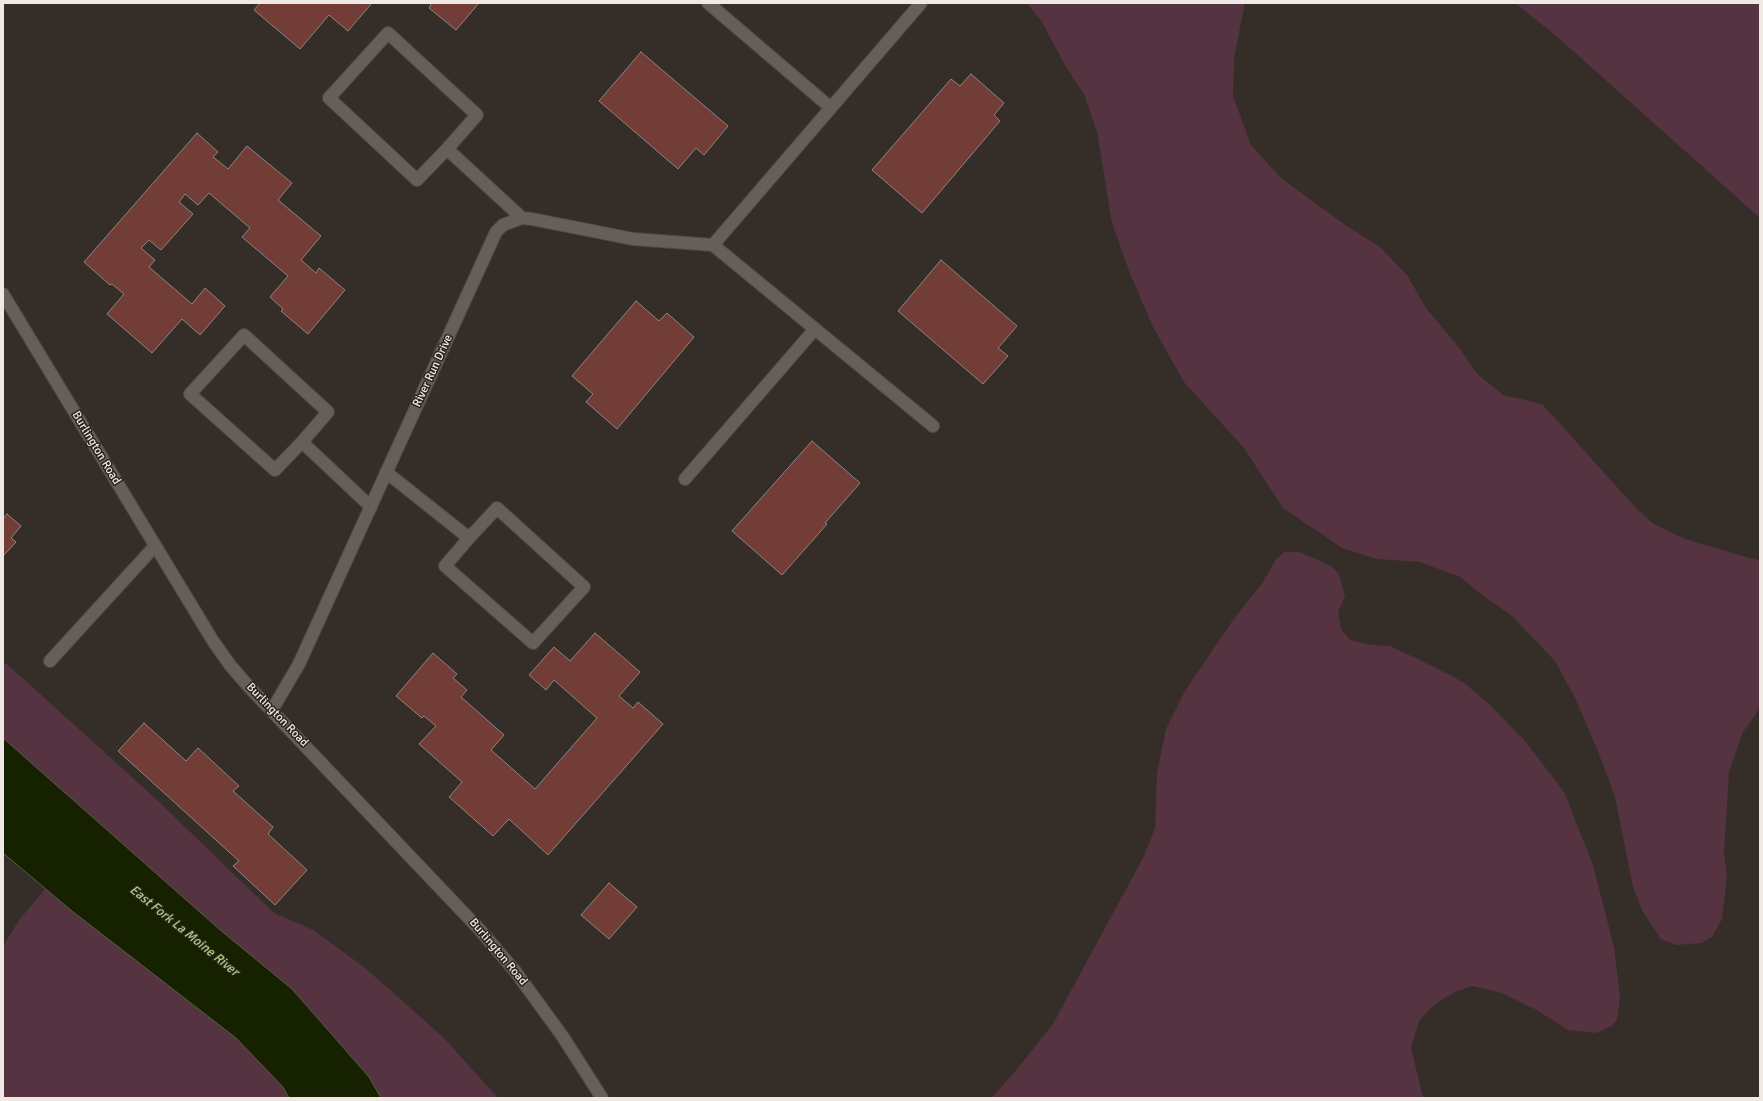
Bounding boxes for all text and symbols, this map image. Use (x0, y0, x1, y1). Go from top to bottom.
street label: River Run Drive (410, 333, 456, 409)
street label: Burlington Road (68, 409, 124, 487)
street label: Burlington Road (243, 680, 311, 750)
water label: East Fork La Moine River (126, 882, 242, 980)
street label: Burlington Road (466, 916, 530, 988)

